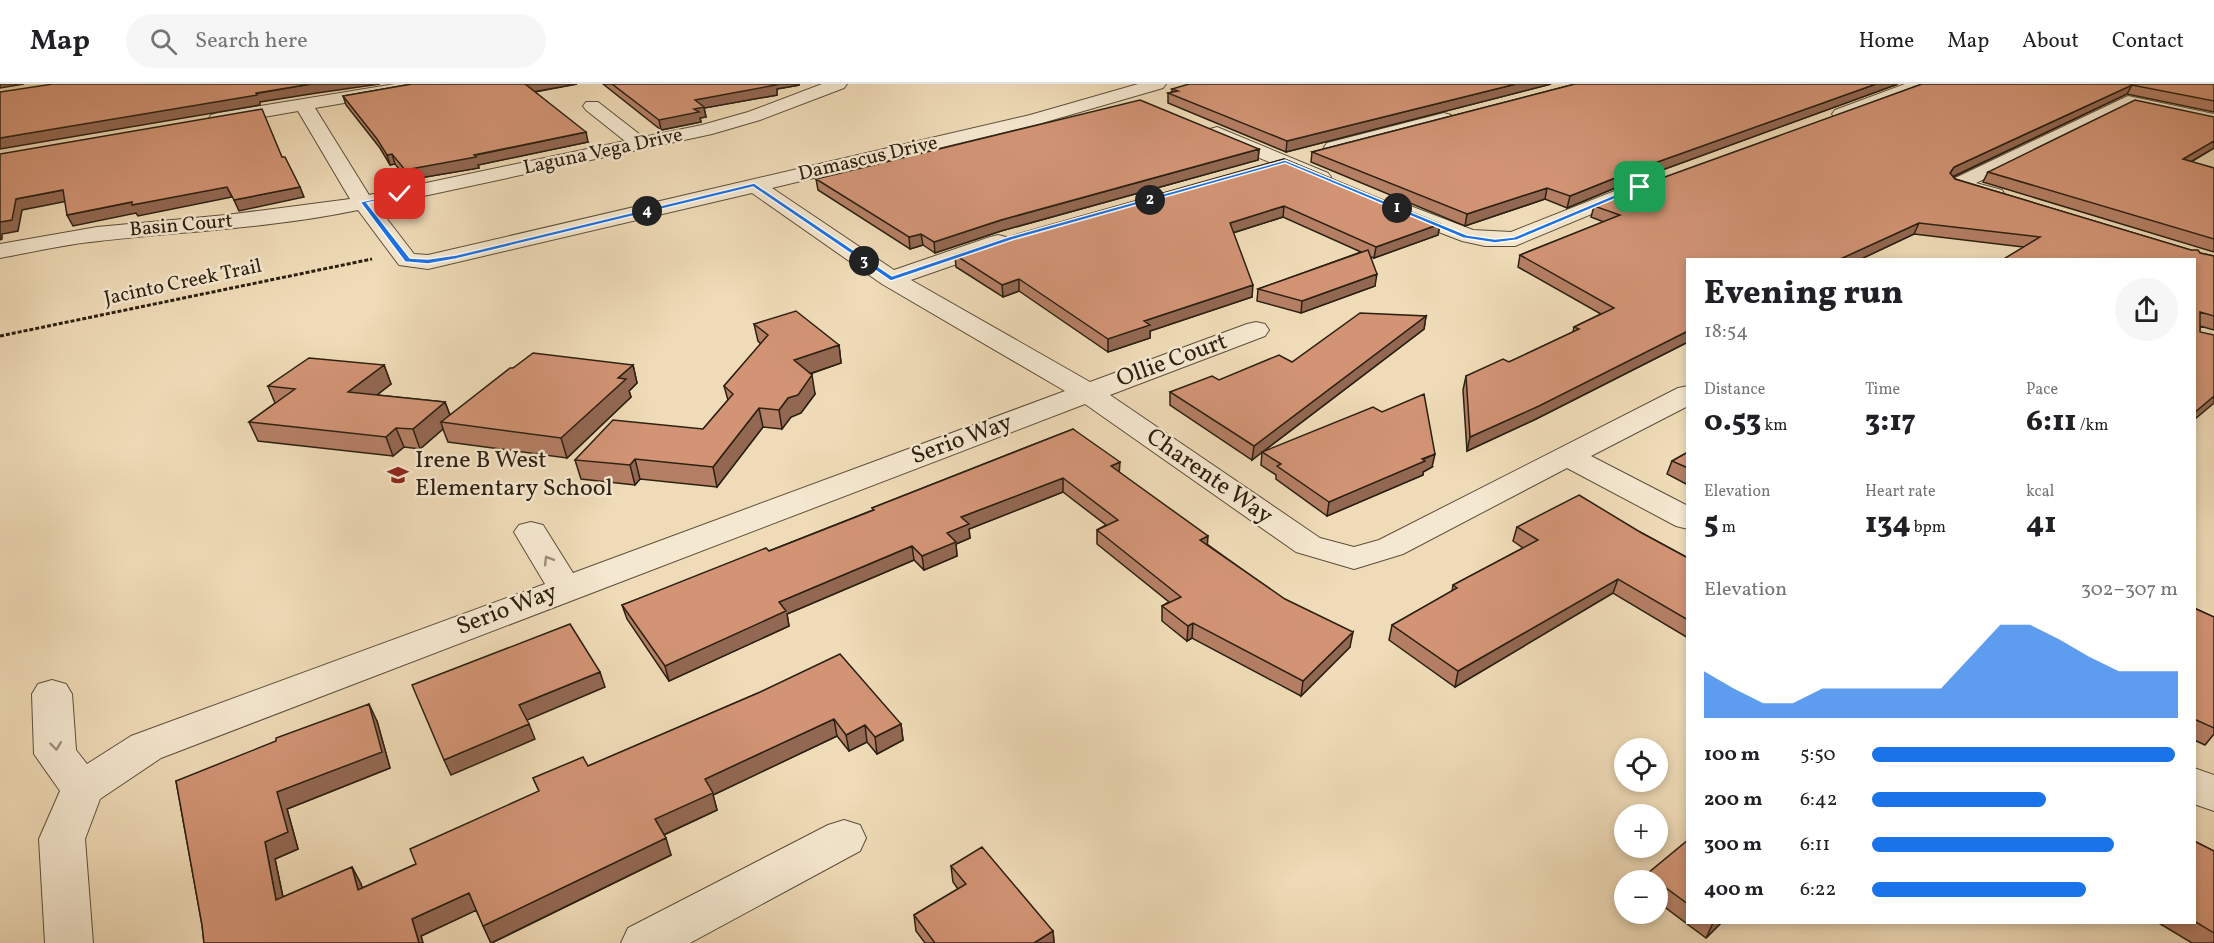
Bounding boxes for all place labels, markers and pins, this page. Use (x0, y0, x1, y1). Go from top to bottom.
pin (1614, 161, 1665, 212)
pin (374, 168, 425, 219)
pin: 2 (1135, 185, 1165, 215)
pin: 1 (1382, 193, 1412, 223)
pin: 4 (632, 196, 662, 226)
pin: 3 (849, 246, 879, 276)
place label: Irene B West Elementary School (415, 444, 613, 506)
school or university icon: Irene B West Elementary School (386, 463, 410, 487)

